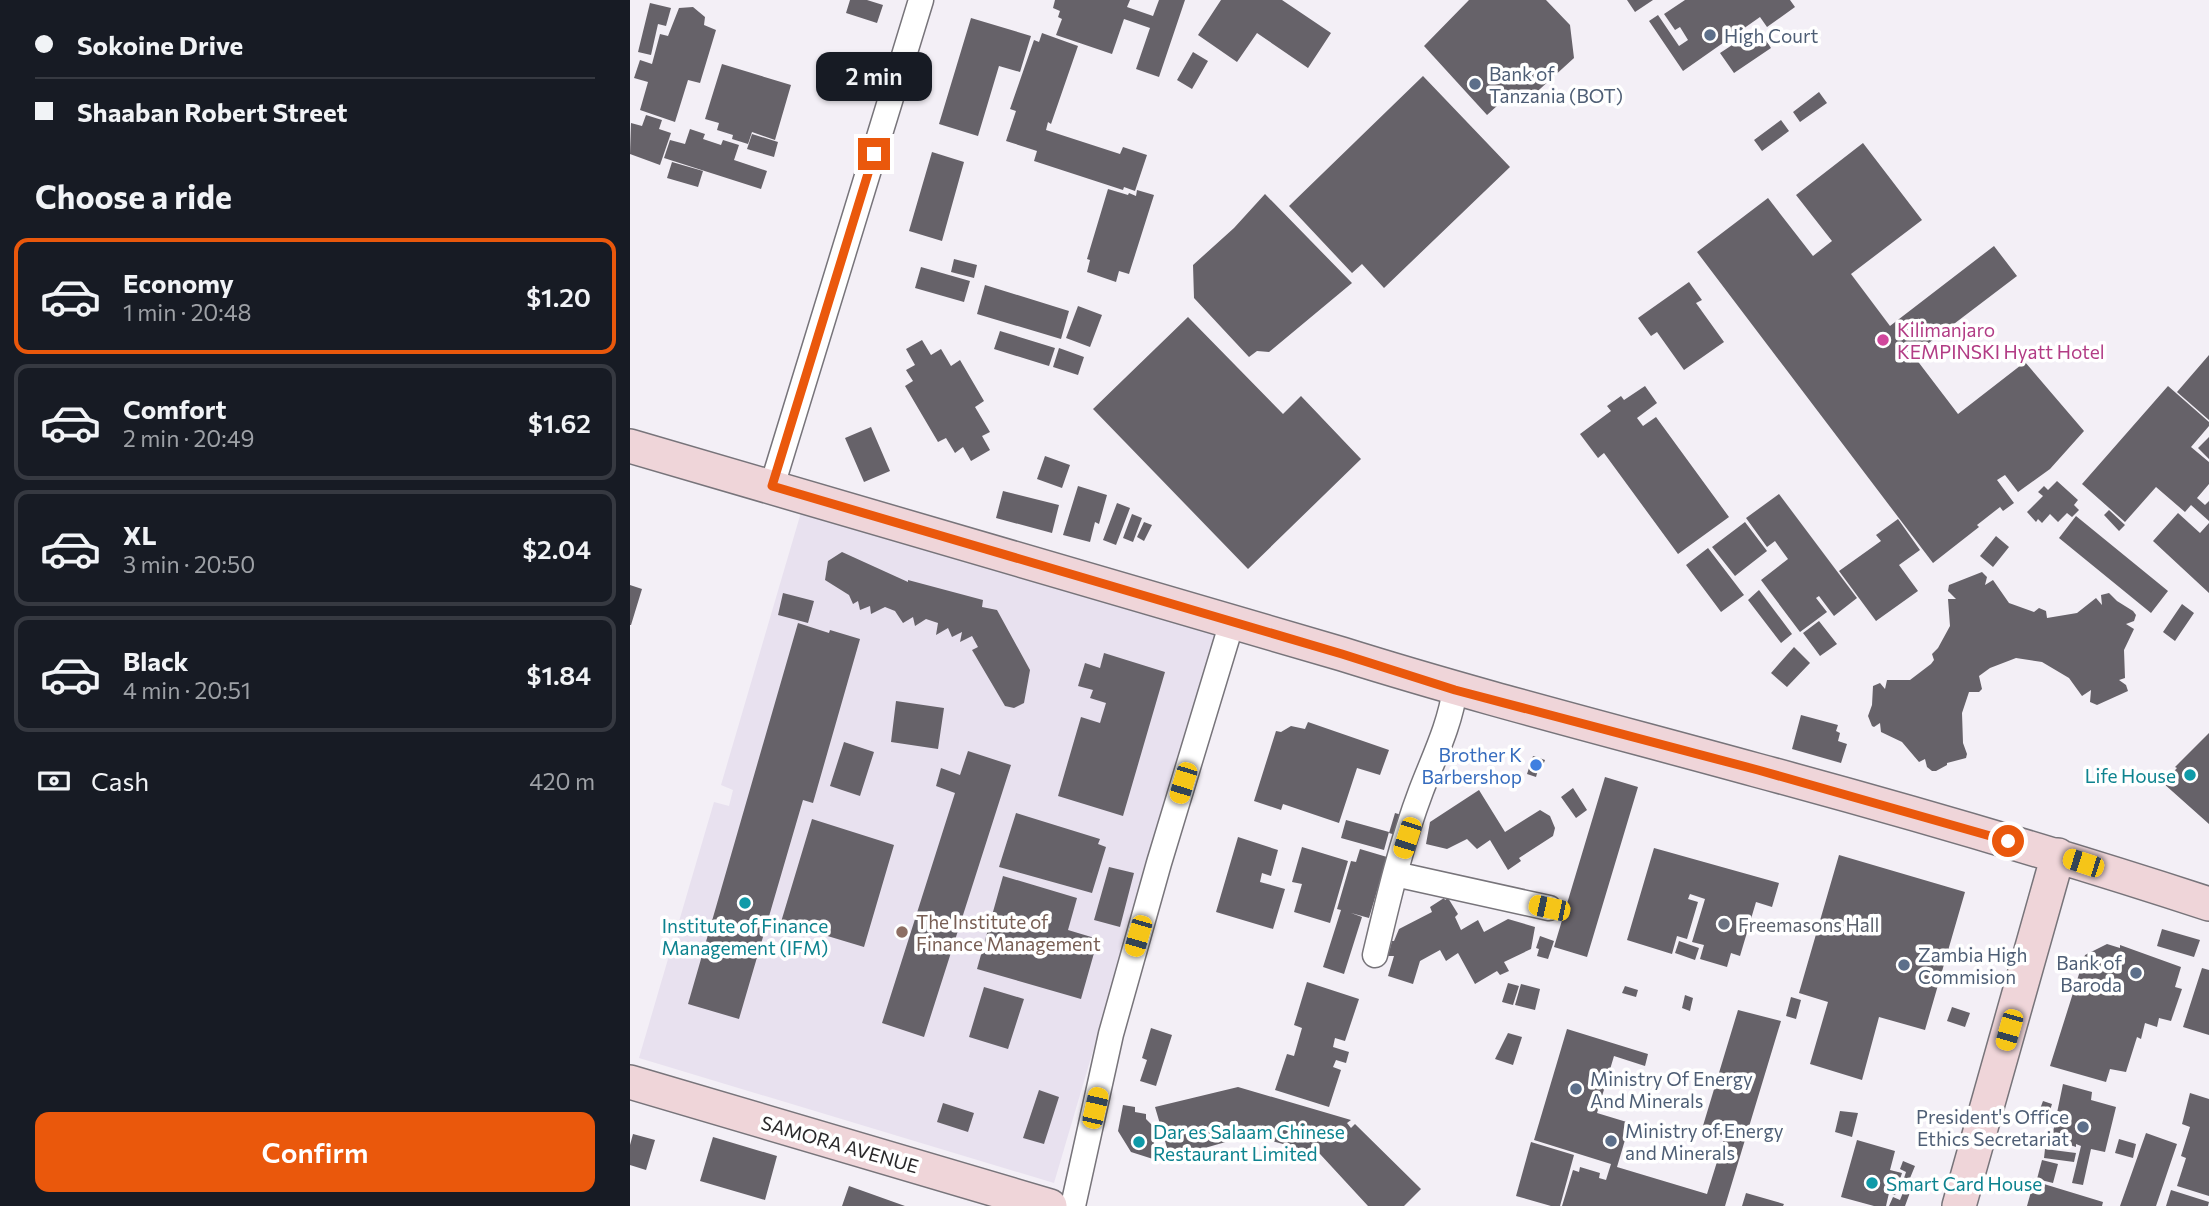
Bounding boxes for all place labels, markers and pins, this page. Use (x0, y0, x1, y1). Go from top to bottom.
place label: High Court (1724, 24, 1819, 47)
marker: High Court (1702, 27, 1718, 43)
place label: Bank of Tanzania (BOT) (1489, 62, 1623, 107)
marker: Bank of Tanzania (BOT) (1467, 76, 1483, 92)
place label: Kilimanjaro KEMPINSKI Hyatt Hotel (1897, 318, 2105, 363)
marker: Kilimanjaro KEMPINSKI Hyatt Hotel (1875, 332, 1891, 348)
place label: Brother K Barbershop (1422, 743, 1522, 788)
marker: Brother K Barbershop (1528, 757, 1544, 773)
place label: Life House (2085, 764, 2176, 787)
marker: Life House (2182, 767, 2198, 783)
marker: Institute of Finance Management (IFM) (737, 895, 753, 911)
place label: The Institute of Finance Management (916, 910, 1101, 955)
place label: Freemasons Hall (1738, 913, 1879, 936)
place label: Institute of Finance Management (IFM) (662, 914, 828, 959)
marker: Freemasons Hall (1716, 916, 1732, 932)
marker: The Institute of Finance Management (894, 924, 910, 940)
place label: Zambia High Commision (1918, 943, 2027, 988)
place label: Bank of Baroda (2056, 951, 2122, 996)
marker: Zambia High Commision (1896, 957, 1912, 973)
marker: Bank of Baroda (2128, 965, 2144, 981)
place label: Ministry Of Energy And Minerals (1590, 1067, 1753, 1112)
marker: Ministry Of Energy And Minerals (1568, 1081, 1584, 1097)
place label: President's Office Ethics Secretariat (1916, 1105, 2069, 1150)
place label: Ministry of Energy and Minerals (1625, 1119, 1784, 1164)
marker: President's Office Ethics Secretariat (2075, 1119, 2091, 1135)
place label: Dar es Salaam Chinese Restaurant Limited (1153, 1120, 1345, 1165)
marker: Ministry of Energy and Minerals (1603, 1133, 1619, 1149)
marker: Dar es Salaam Chinese Restaurant Limited (1131, 1134, 1147, 1150)
place label: Smart Card House (1886, 1172, 2042, 1195)
marker: Smart Card House (1864, 1175, 1880, 1191)

